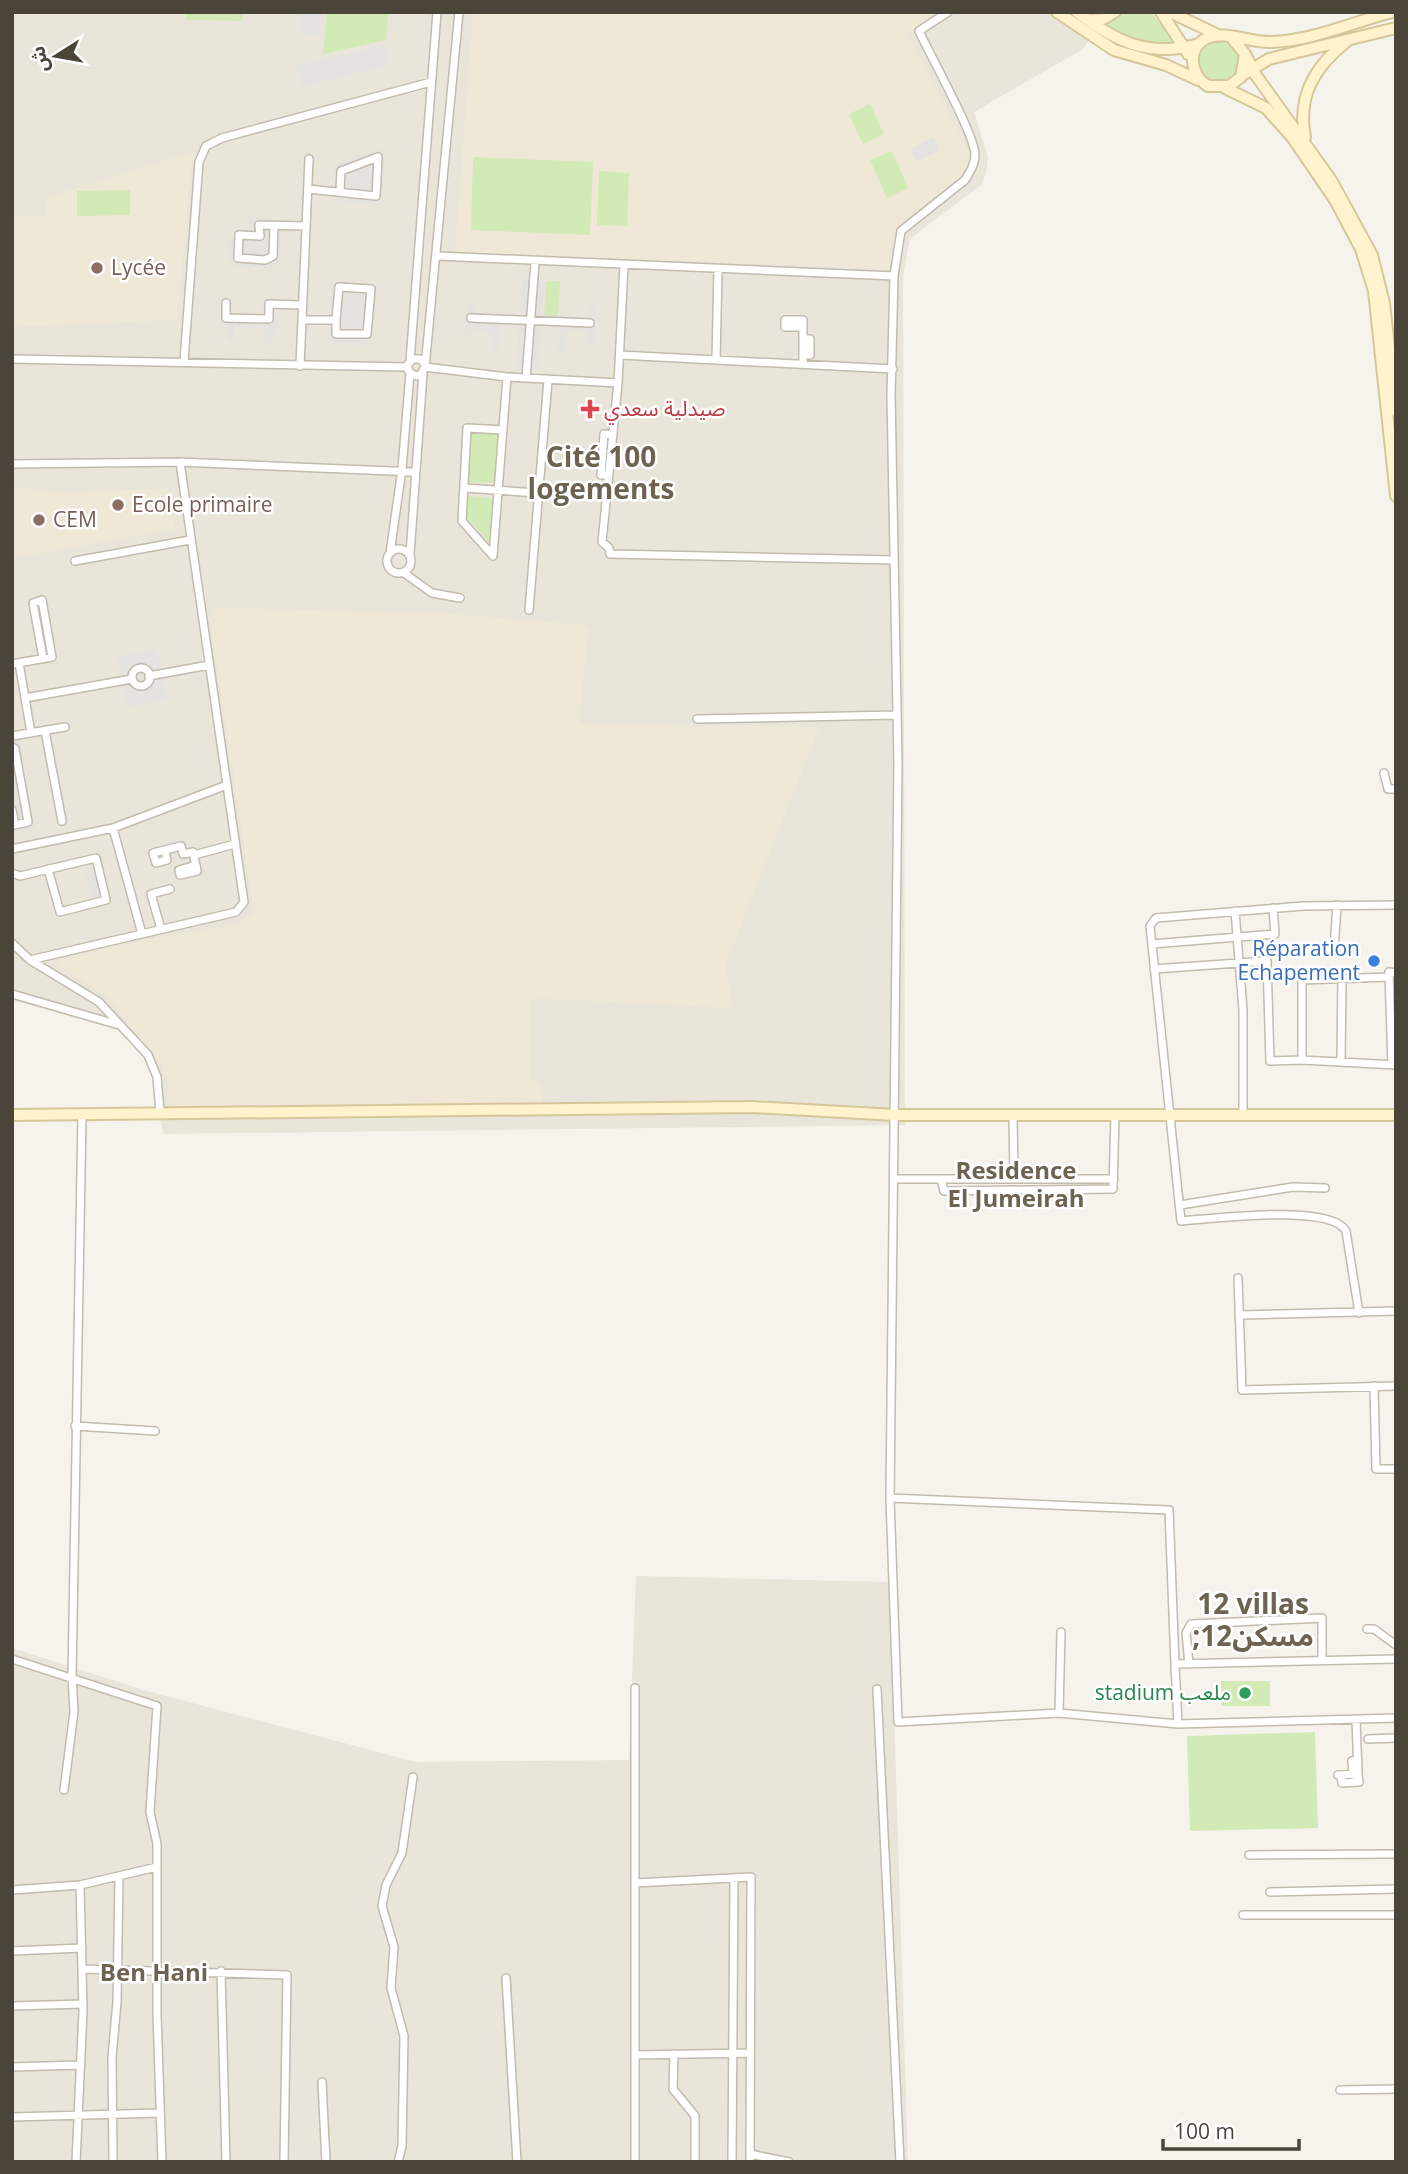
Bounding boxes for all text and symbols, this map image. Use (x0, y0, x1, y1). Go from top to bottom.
north arrow (21, 21, 91, 91)
text: ش (24, 44, 55, 75)
place label: Lycée (111, 253, 166, 281)
marker: Lycée (89, 260, 105, 276)
place label: صيدلية سعدي (604, 394, 725, 425)
marker: صيدلية سعدي (582, 401, 598, 417)
district label: Cité 100 logements (528, 437, 674, 507)
place label: Ecole primaire (132, 490, 272, 518)
marker: Ecole primaire (110, 497, 126, 513)
place label: CEM (53, 505, 97, 533)
marker: CEM (31, 512, 47, 528)
place label: Réparation Echapement (1237, 934, 1360, 986)
marker: Réparation Echapement (1366, 953, 1382, 969)
district label: Residence El Jumeirah (948, 1153, 1084, 1214)
district label: 12 villas ;12مسكن (1192, 1584, 1314, 1654)
place label: stadium ملعب (1095, 1678, 1231, 1706)
marker: stadium ملعب (1237, 1685, 1253, 1701)
district label: Ben Hani (100, 1955, 208, 1988)
scale bar (1163, 2108, 1300, 2152)
text: 100 m (1174, 2117, 1235, 2145)

